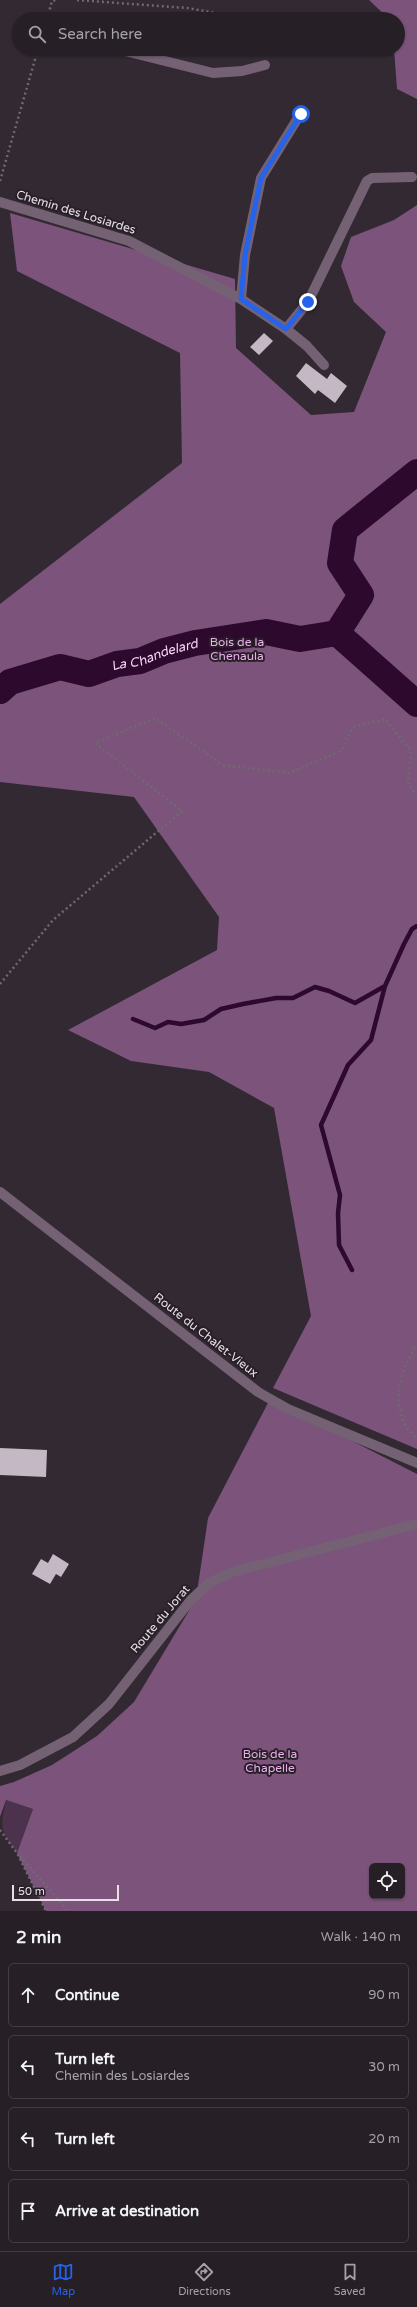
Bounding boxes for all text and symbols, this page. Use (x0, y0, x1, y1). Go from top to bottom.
search box (12, 12, 405, 56)
icon: search (26, 23, 48, 45)
text: Search here (58, 25, 142, 43)
route start (292, 105, 310, 123)
street label: Chemin des Losiardes (14, 187, 138, 237)
route end (299, 293, 317, 311)
water label: La Chandelard (109, 635, 201, 674)
park label: Bois de la Chenaula (210, 635, 264, 663)
street label: Route du Chalet-Vieux (151, 1290, 261, 1380)
street label: Route du Jorat (128, 1582, 193, 1656)
park label: Bois de la Chapelle (243, 1747, 297, 1775)
map controls (369, 1863, 405, 1899)
button: locate (369, 1863, 405, 1899)
scale bar (12, 1883, 119, 1902)
text: 50 m (18, 1885, 45, 1898)
text: 2 min (16, 1927, 61, 1948)
text: Walk · 140 m (321, 1929, 401, 1945)
icon: ahead (17, 1984, 39, 2006)
text: Continue (55, 1986, 119, 2004)
text: 90 m (368, 1987, 400, 2003)
text: Turn left (55, 2050, 115, 2068)
icon: left (17, 2056, 39, 2078)
text: 30 m (368, 2059, 400, 2075)
text: Chemin des Losiardes (55, 2068, 190, 2084)
icon: left (17, 2128, 39, 2150)
text: Turn left (55, 2130, 115, 2148)
text: 20 m (368, 2131, 400, 2147)
icon: arrive (17, 2200, 39, 2222)
text: Arrive at destination (55, 2202, 199, 2220)
tab: Map (51, 2261, 75, 2298)
tab: Directions (178, 2261, 231, 2298)
tab: Saved (334, 2261, 366, 2298)

